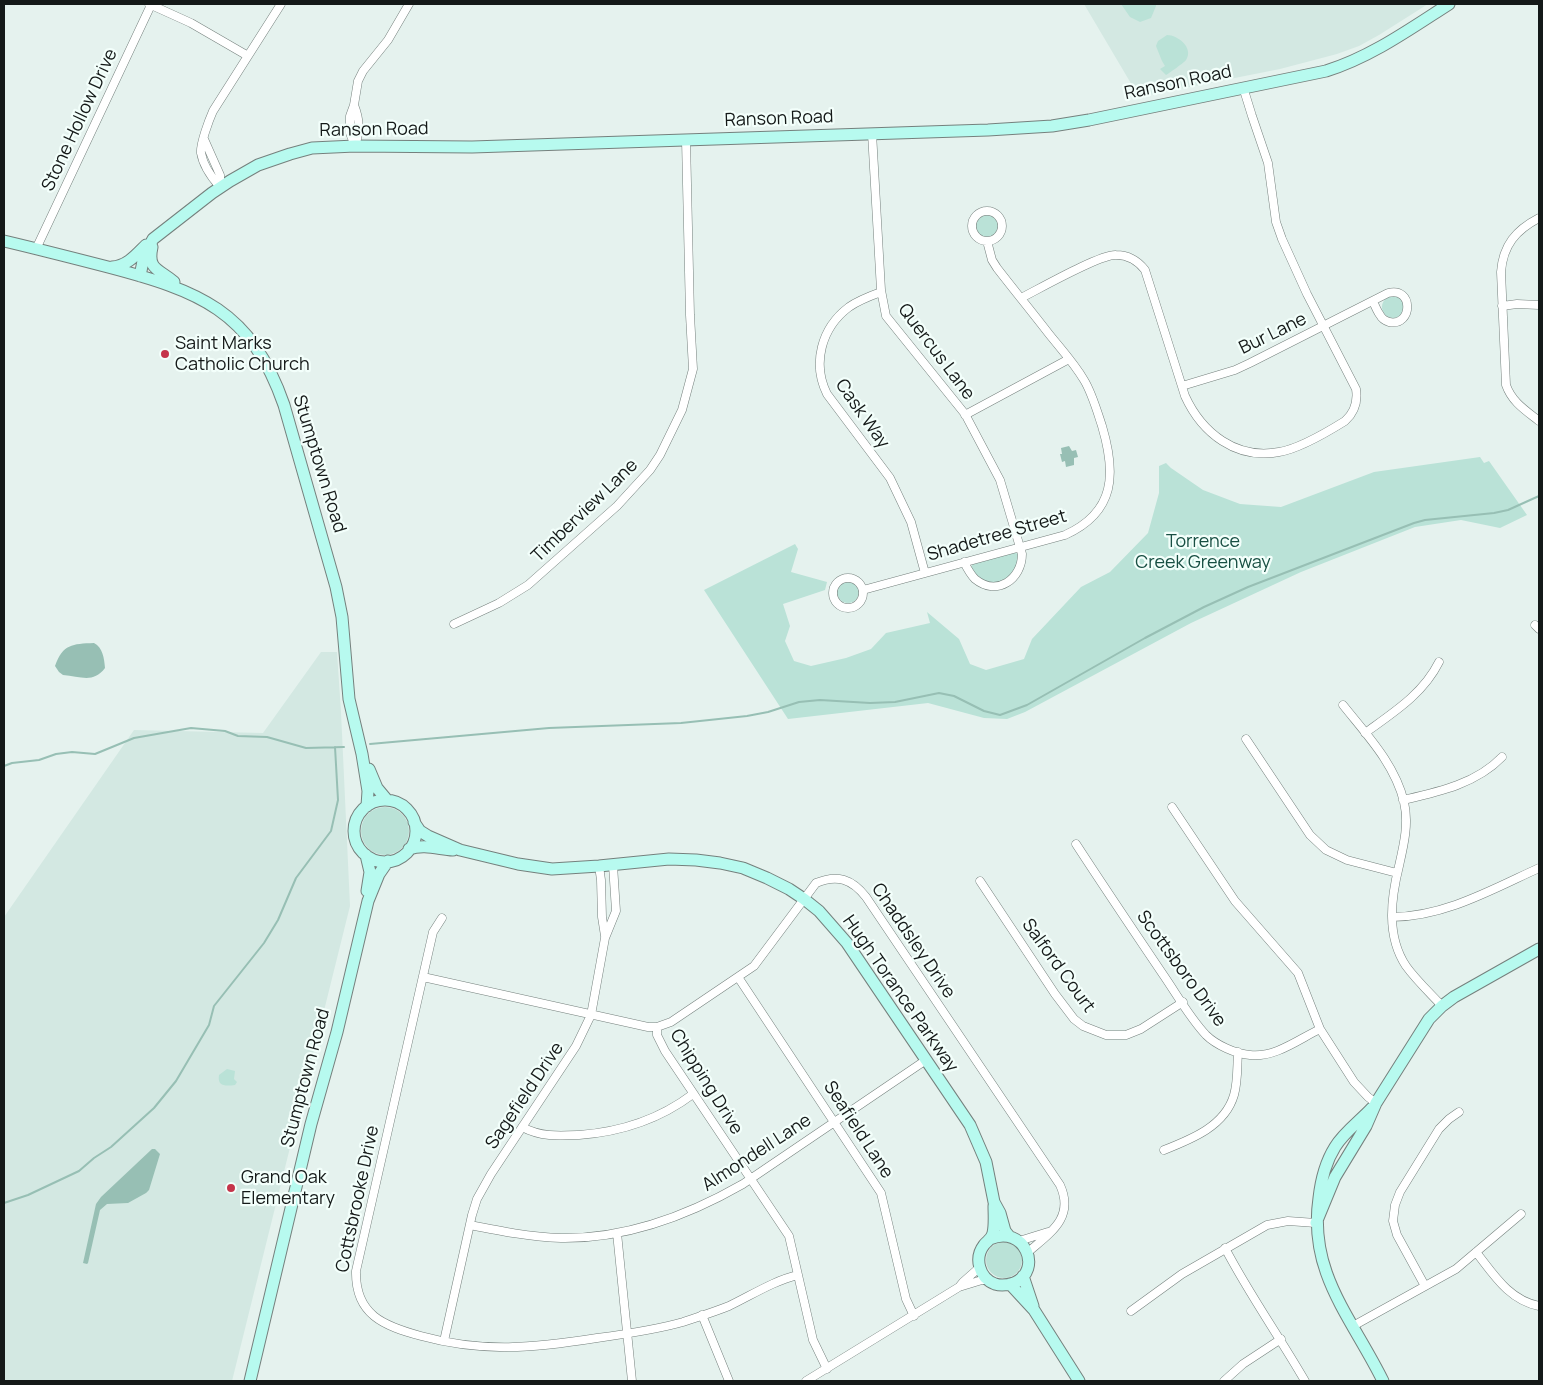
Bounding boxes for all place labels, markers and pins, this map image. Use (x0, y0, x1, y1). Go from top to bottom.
place label: Saint Marks Catholic Church (175, 333, 310, 376)
marker: Saint Marks Catholic Church (159, 348, 171, 360)
place label: Grand Oak Elementary (241, 1167, 335, 1210)
marker: Grand Oak Elementary (225, 1182, 237, 1194)

